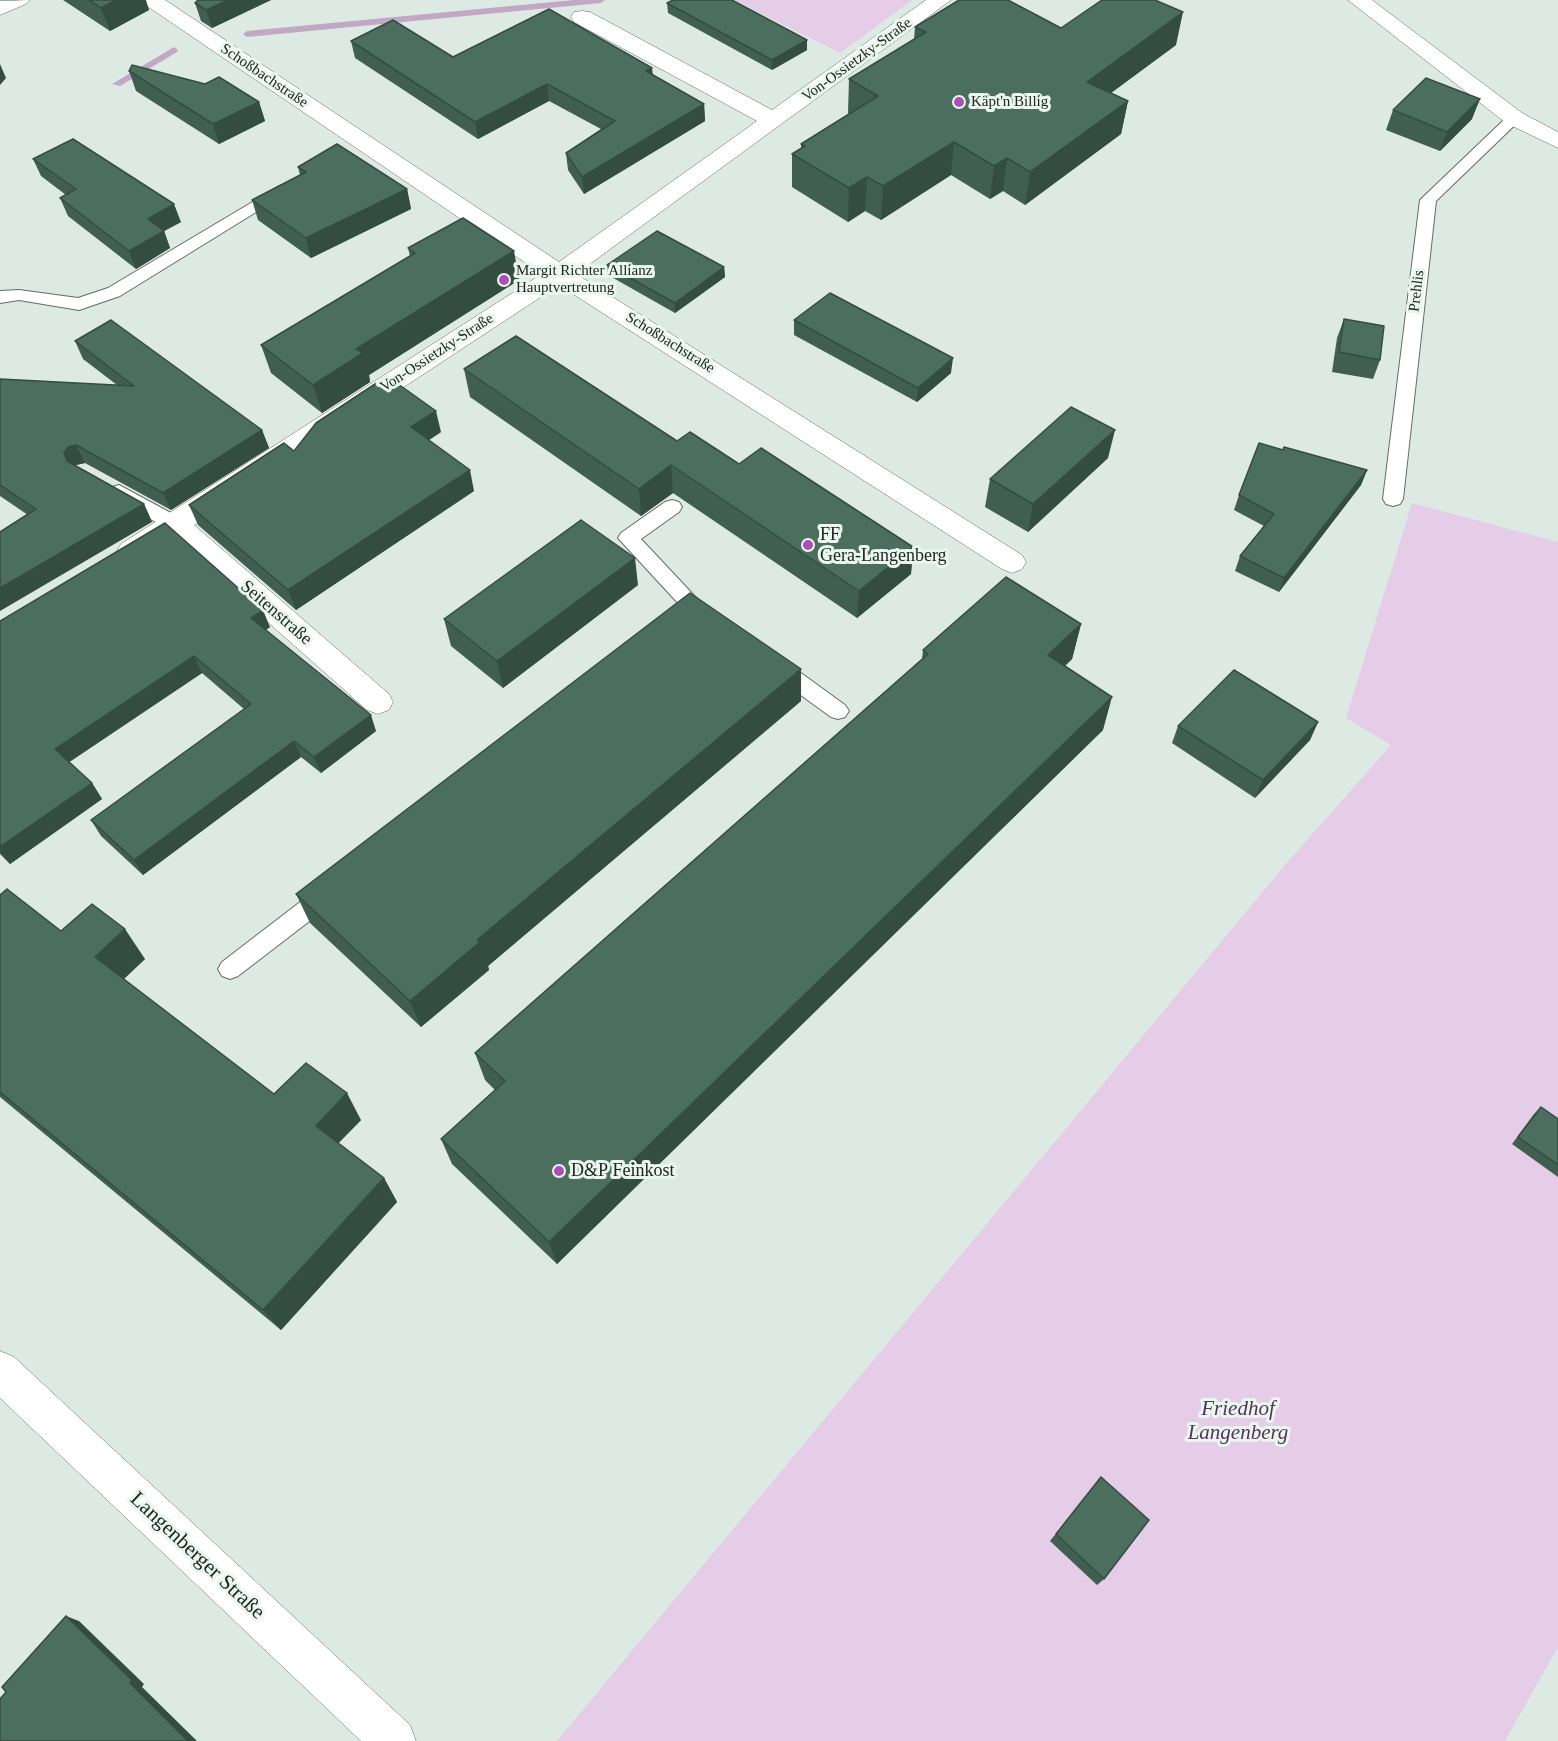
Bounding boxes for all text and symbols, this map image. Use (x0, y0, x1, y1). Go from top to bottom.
street label: Von-Ossietzky-Straße (799, 14, 915, 106)
street label: Schoßbachstraße (217, 40, 311, 112)
place label: Käpt'n Billig (971, 93, 1048, 111)
marker: Käpt'n Billig (952, 95, 966, 109)
place label: Margit Richter Allianz Hauptvertretung (516, 262, 652, 297)
street label: Prehlis (1406, 269, 1428, 313)
marker: Margit Richter Allianz Hauptvertretung (497, 273, 511, 287)
street label: Schoßbachstraße (622, 308, 718, 378)
street label: Von-Ossietzky-Straße (377, 310, 497, 396)
place label: FF Gera-Langenberg (820, 524, 947, 566)
marker: FF Gera-Langenberg (801, 538, 815, 552)
street label: Seitenstraße (236, 576, 316, 650)
place label: D&P Feinkost (571, 1160, 675, 1182)
marker: D&P Feinkost (552, 1164, 566, 1178)
park label: Friedhof Langenberg (1188, 1396, 1288, 1446)
street label: Langenberger Straße (124, 1487, 270, 1625)

